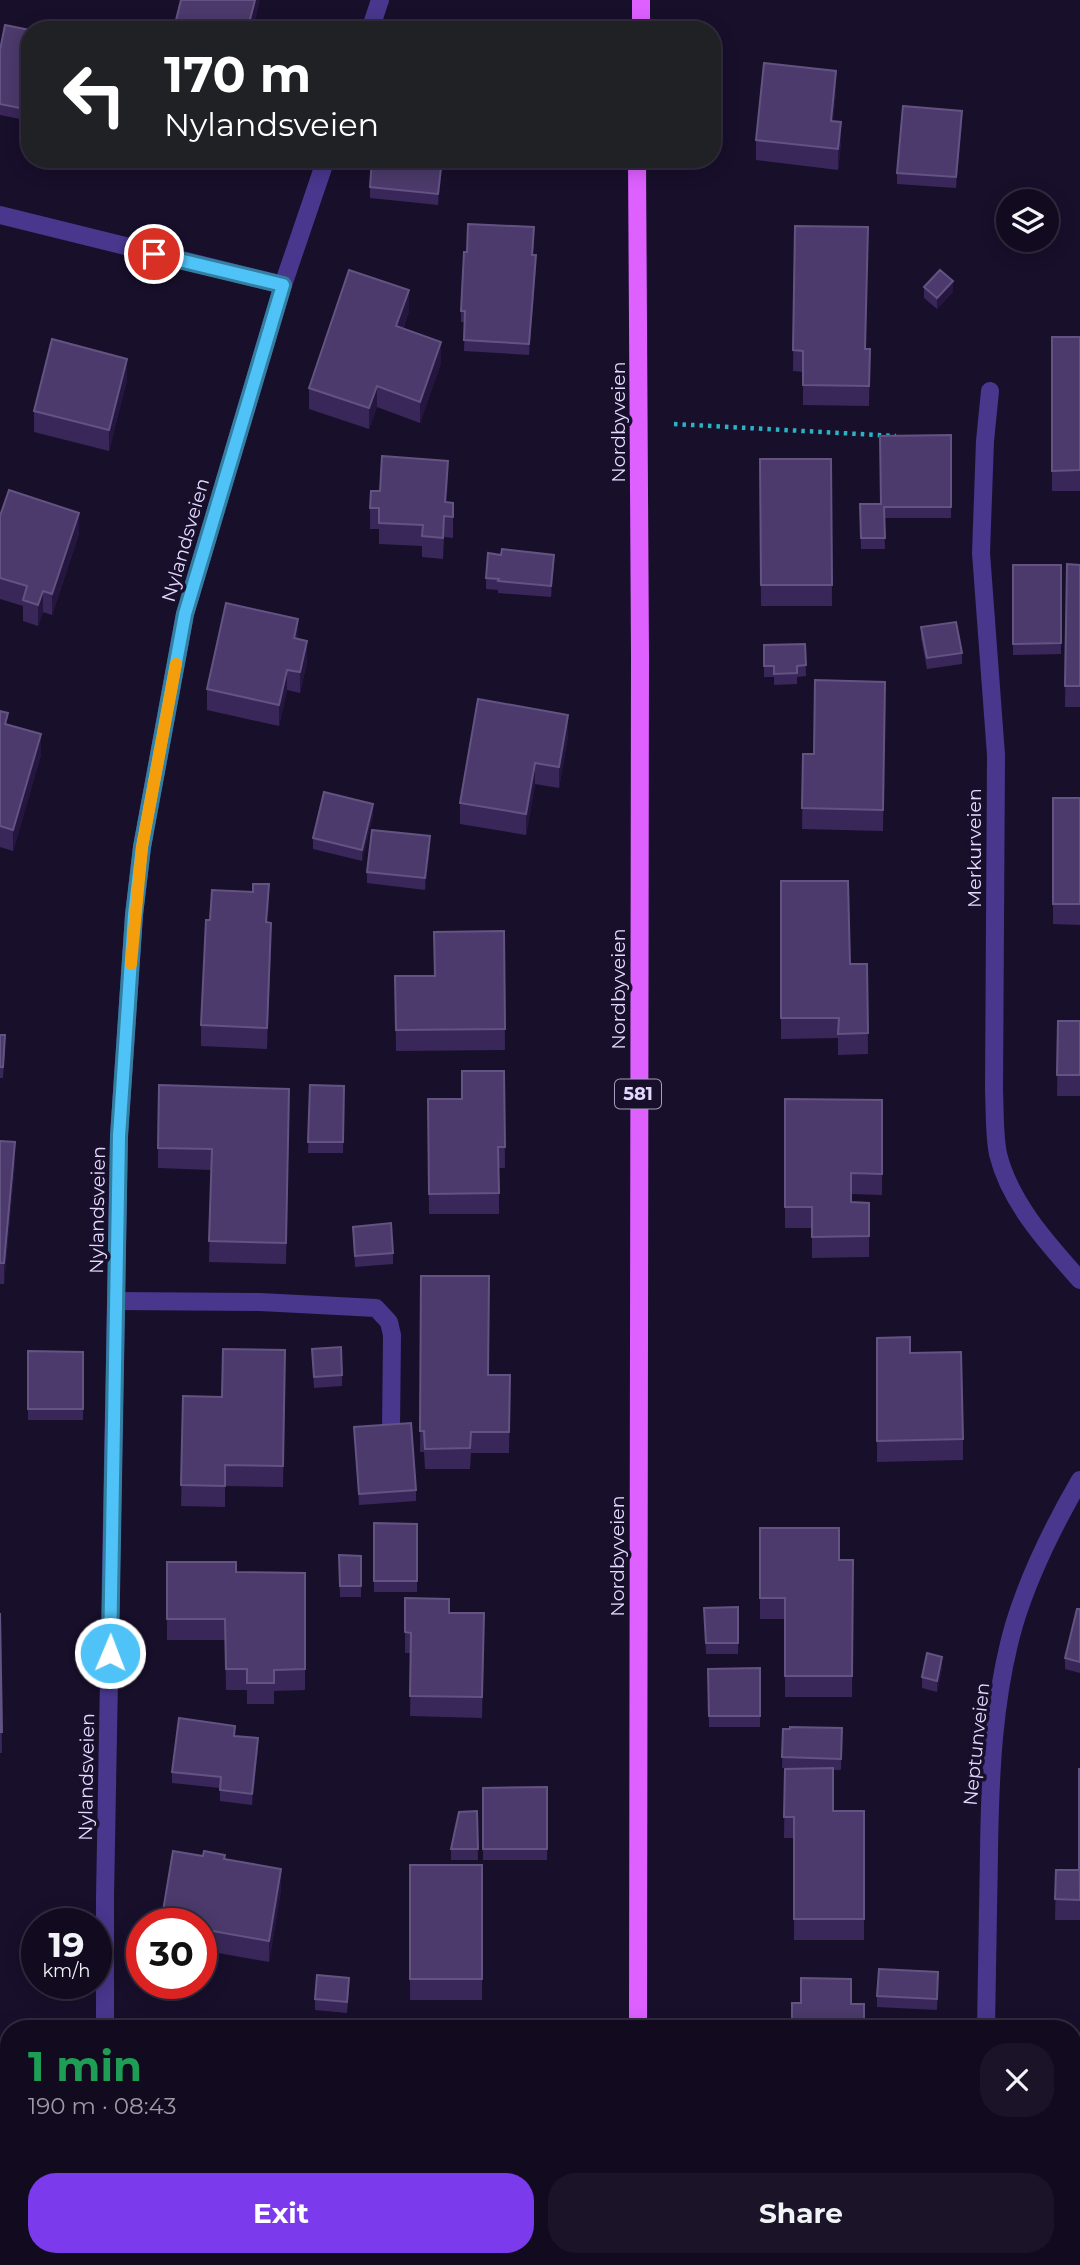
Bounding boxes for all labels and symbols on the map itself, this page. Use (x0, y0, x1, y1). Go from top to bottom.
pin (124, 224, 184, 284)
street label: Nordbyveien (607, 361, 630, 483)
street label: Nylandsveien (157, 476, 214, 605)
street label: Merkurveien (963, 788, 986, 908)
street label: Nordbyveien (607, 928, 630, 1050)
road number: 581 (615, 1079, 661, 1108)
street label: Nylandsveien (85, 1146, 110, 1274)
street label: Nordbyveien (606, 1495, 629, 1617)
position arrow (73, 1616, 147, 1690)
street label: Neptunveien (959, 1681, 994, 1807)
street label: Nylandsveien (74, 1713, 99, 1841)
speed limit sign: 30 (126, 1908, 217, 1999)

